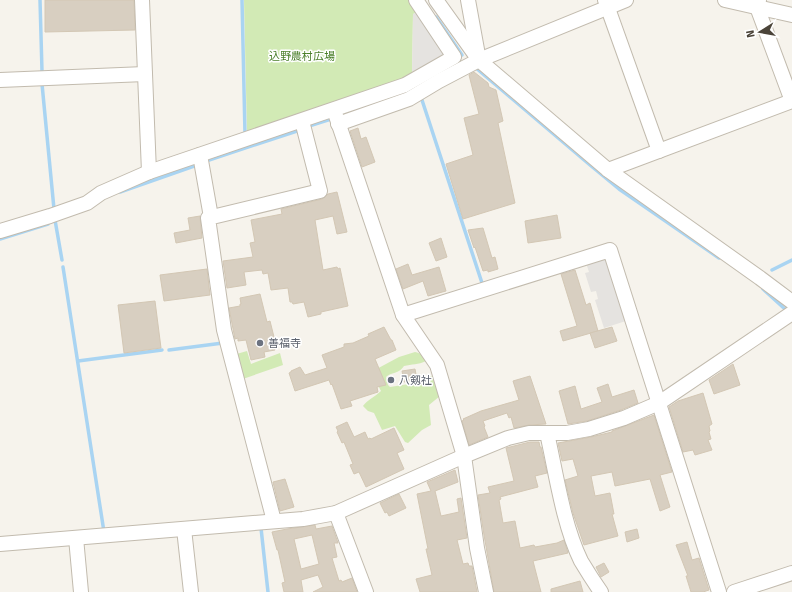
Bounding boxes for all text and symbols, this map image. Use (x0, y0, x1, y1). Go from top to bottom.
north arrow (740, 12, 780, 52)
text: N (744, 29, 758, 39)
park label: 込野農村広場 (269, 50, 335, 63)
place label: 善福寺 (268, 337, 301, 350)
marker: 善福寺 (255, 338, 265, 348)
place label: 八剱社 (399, 374, 432, 387)
marker: 八剱社 (386, 375, 396, 385)

